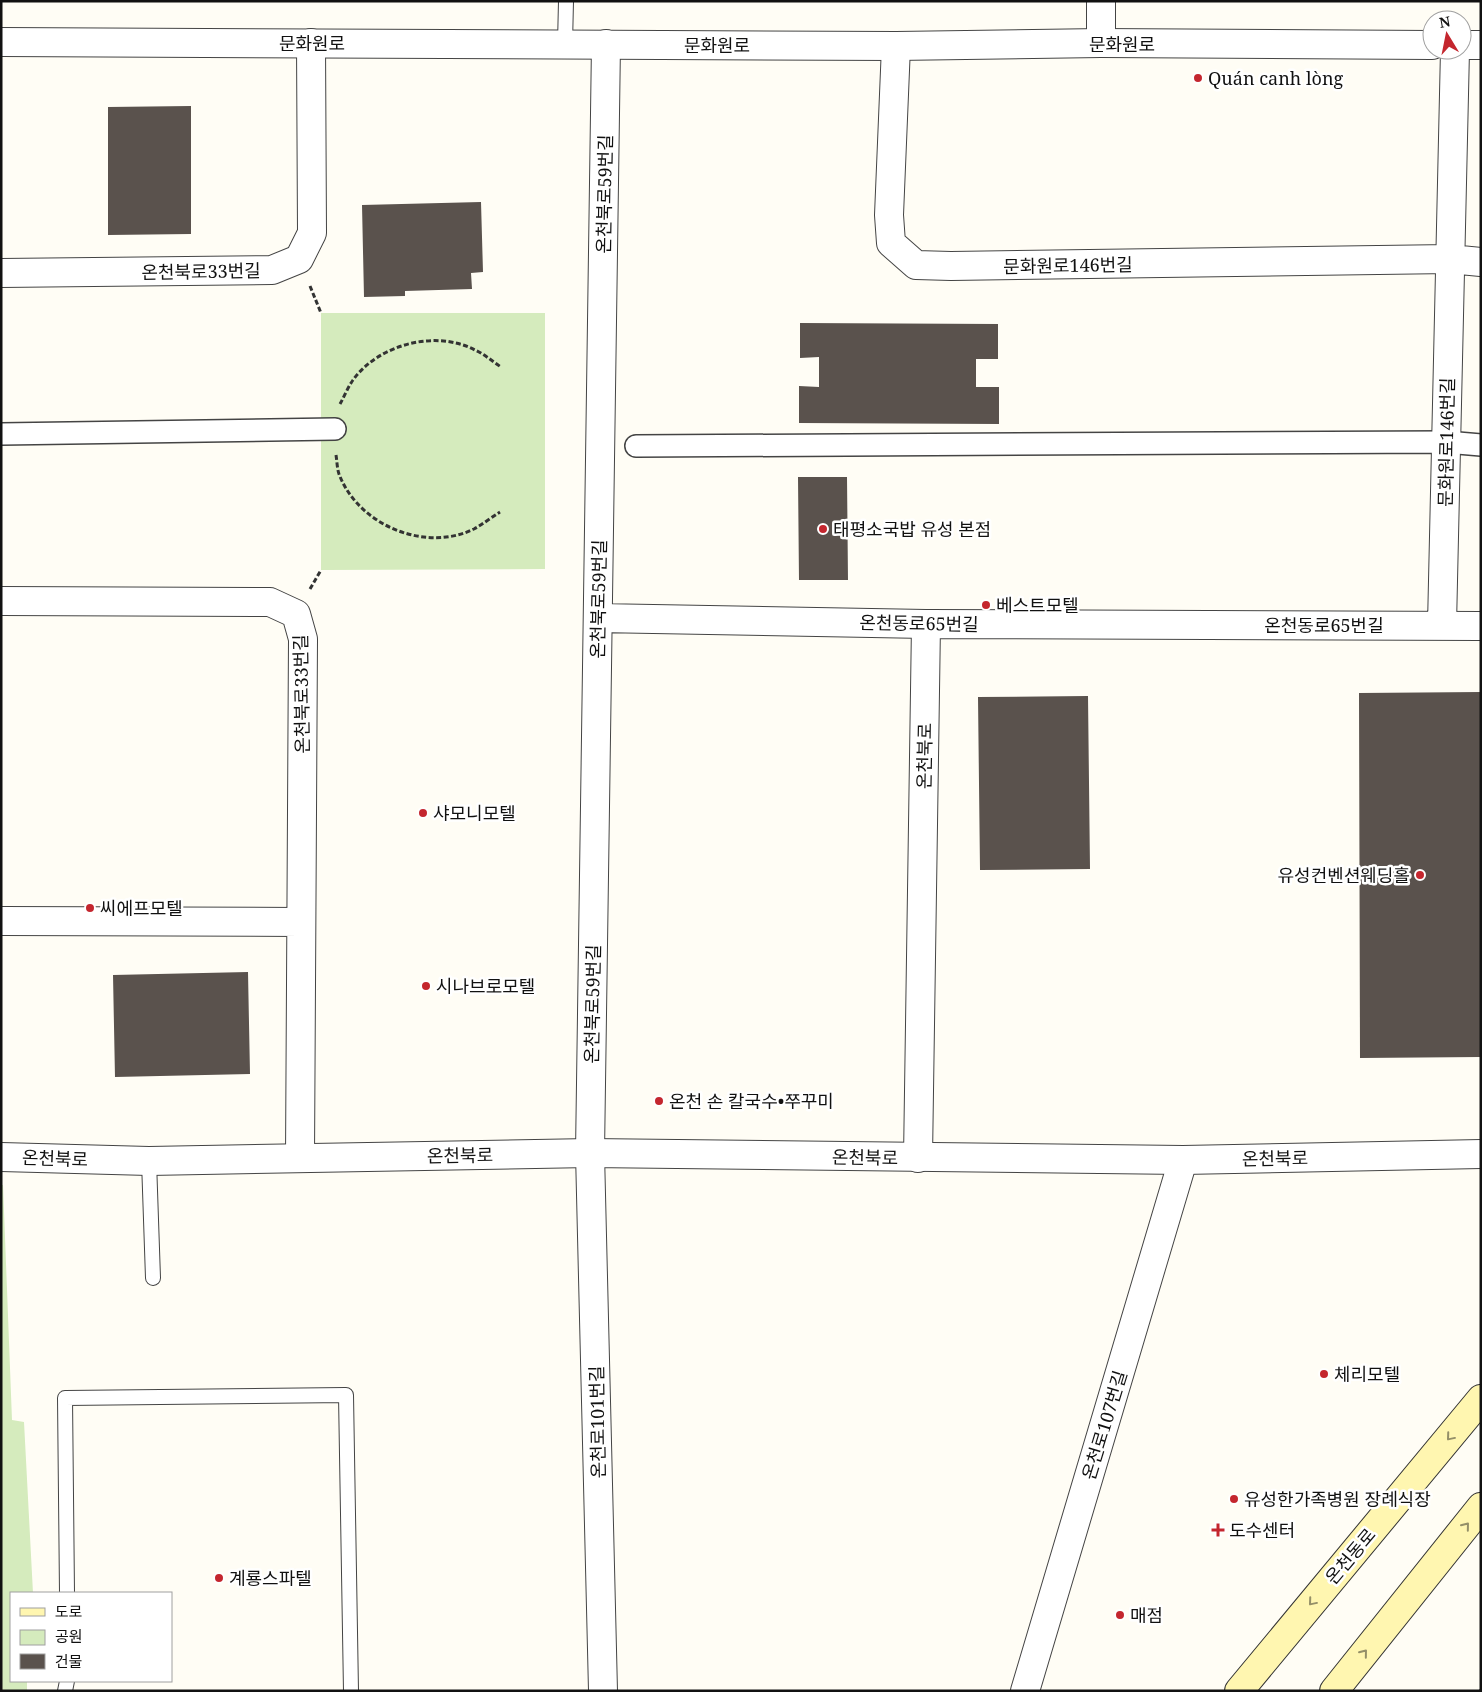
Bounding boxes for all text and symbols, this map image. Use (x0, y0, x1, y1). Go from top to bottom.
north arrow (1422, 10, 1472, 60)
text: N (1438, 11, 1452, 32)
street label: 문화원로 (279, 31, 345, 55)
street label: 문화원로 (1089, 32, 1155, 56)
street label: 문화원로 (684, 33, 750, 57)
place label: Quán canh lòng (1208, 66, 1343, 90)
marker: Quán canh lòng (1192, 72, 1204, 84)
street label: 온천북로59번길 (591, 134, 617, 254)
street label: 문화원로146번길 (1003, 252, 1133, 278)
street label: 온천북로33번길 (141, 258, 261, 284)
street label: 문화원로146번길 (1433, 377, 1459, 507)
place label: 태평소국밥 유성 본점 (833, 517, 991, 541)
marker: 태평소국밥 유성 본점 (817, 523, 829, 535)
street label: 온천북로59번길 (585, 539, 611, 659)
place label: 베스트모텔 (996, 593, 1079, 617)
marker: 베스트모텔 (980, 599, 992, 611)
street label: 온천동로65번길 (859, 610, 979, 636)
street label: 온천동로65번길 (1264, 613, 1384, 637)
street label: 온천북로33번길 (288, 634, 314, 754)
street label: 온천북로 (911, 723, 937, 789)
place label: 샤모니모텔 (433, 801, 516, 825)
marker: 샤모니모텔 (417, 807, 429, 819)
place label: 유성컨벤션웨딩홀 (1278, 863, 1410, 887)
marker: 유성컨벤션웨딩홀 (1414, 869, 1426, 881)
place label: 씨에프모텔 (100, 896, 183, 920)
marker: 씨에프모텔 (84, 902, 96, 914)
street label: 온천북로59번길 (579, 944, 605, 1064)
place label: 시나브로모텔 (436, 974, 535, 998)
marker: 시나브로모텔 (420, 980, 432, 992)
place label: 온천 손 칼국수•쭈꾸미 (669, 1089, 834, 1113)
marker: 온천 손 칼국수•쭈꾸미 (653, 1095, 665, 1107)
street label: 온천북로 (427, 1142, 493, 1168)
street label: 온천북로 (832, 1144, 898, 1170)
street label: 온천북로 (21, 1145, 89, 1171)
street label: 온천북로 (1242, 1145, 1308, 1171)
place label: 체리모텔 (1334, 1362, 1400, 1386)
street label: 온천로101번길 (584, 1365, 610, 1479)
street label: 온천로107번길 (1076, 1367, 1132, 1483)
marker: 체리모텔 (1318, 1368, 1330, 1380)
one-way arrow (1446, 1431, 1455, 1440)
place label: 유성한가족병원 장례식장 (1244, 1487, 1431, 1511)
marker: 유성한가족병원 장례식장 (1228, 1493, 1240, 1505)
place label: 도수센터 (1229, 1518, 1295, 1542)
marker: 도수센터 (1211, 1523, 1225, 1537)
street label: 온천동로 (1320, 1523, 1380, 1589)
one-way arrow (1460, 1523, 1468, 1532)
place label: 계룡스파텔 (229, 1566, 312, 1590)
marker: 계룡스파텔 (213, 1572, 225, 1584)
legend (10, 1592, 172, 1682)
one-way arrow (1309, 1596, 1318, 1605)
text: 도로 (55, 1601, 83, 1621)
place label: 매점 (1130, 1603, 1163, 1627)
marker: 매점 (1114, 1609, 1126, 1621)
text: 공원 (55, 1626, 83, 1646)
one-way arrow (1359, 1650, 1367, 1659)
text: 건물 (55, 1651, 83, 1671)

